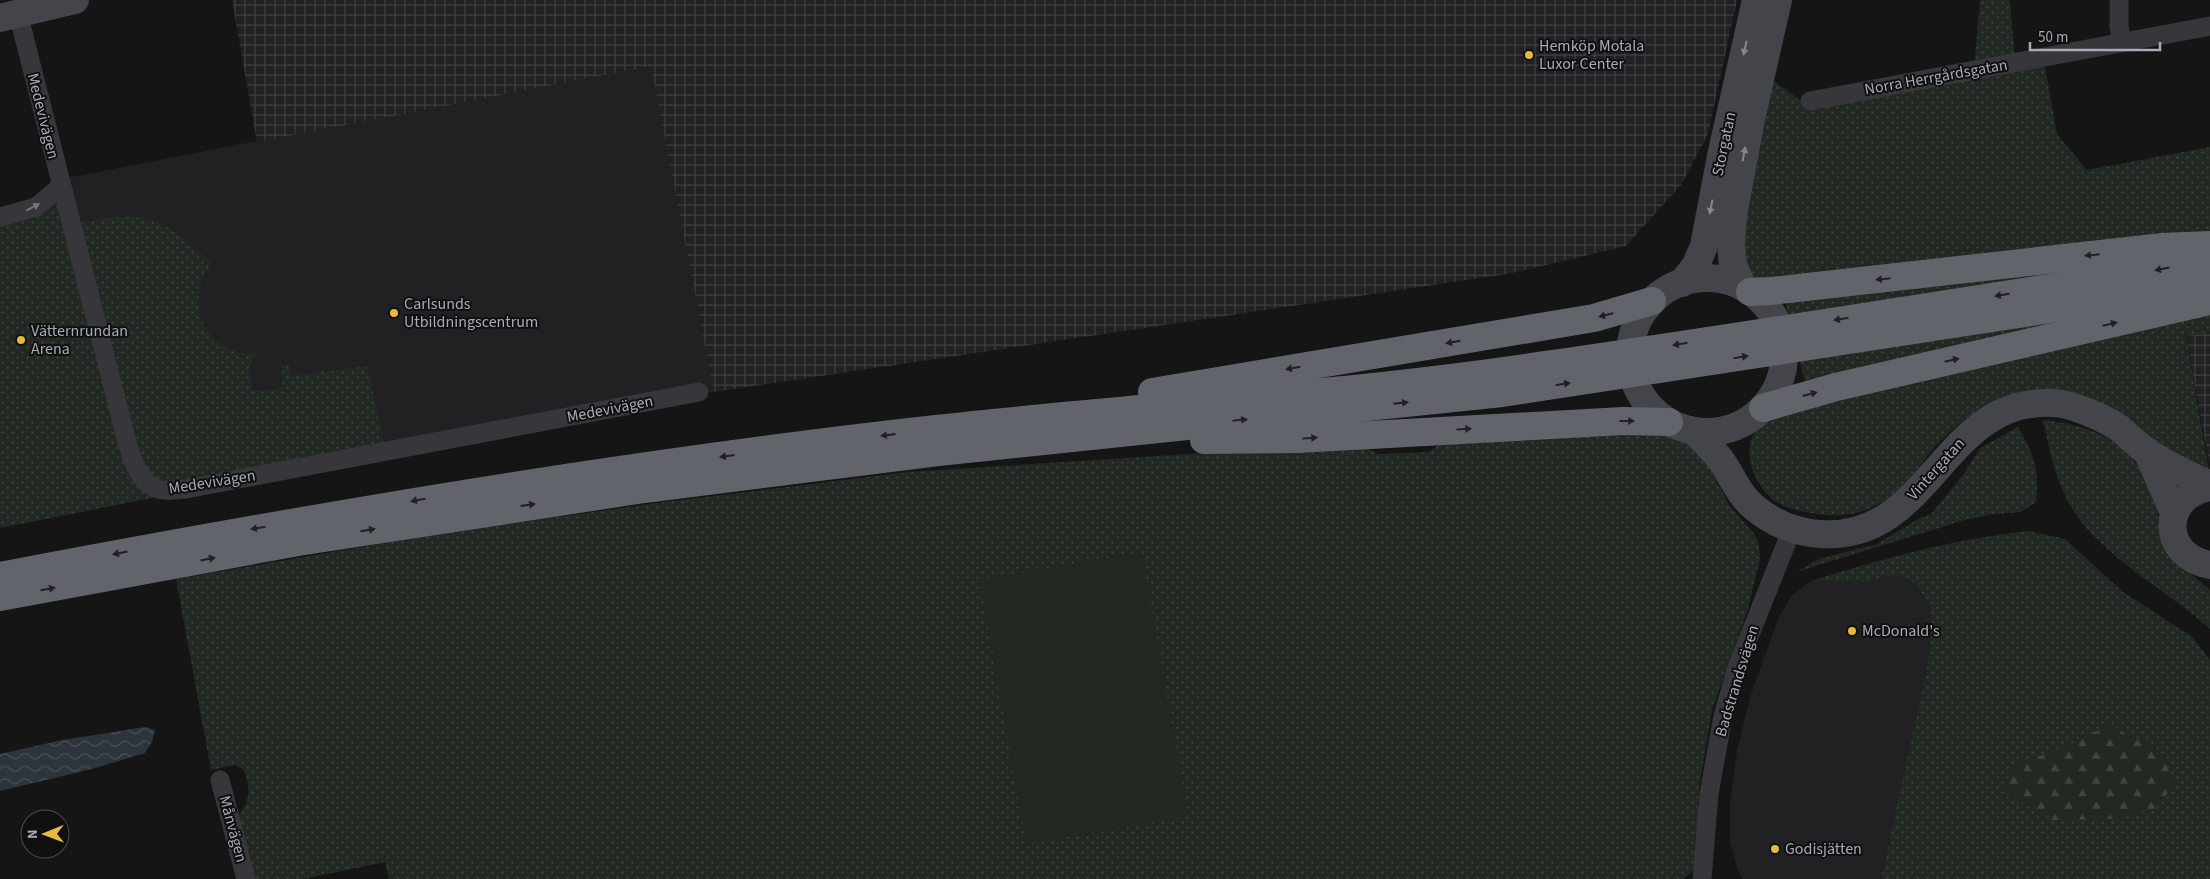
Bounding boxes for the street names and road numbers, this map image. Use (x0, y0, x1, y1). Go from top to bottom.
street label: Norra Herrgårdsgatan (1863, 54, 2009, 100)
street label: Medevivägen (22, 71, 64, 161)
street label: Storgatan (1706, 110, 1742, 178)
street label: Medevivägen (565, 390, 655, 428)
street label: Vintergatan (1902, 433, 1970, 505)
street label: Medevivägen (167, 464, 257, 500)
street label: Badstrandsvägen (1710, 623, 1764, 739)
street label: Månvägen (214, 793, 252, 865)

